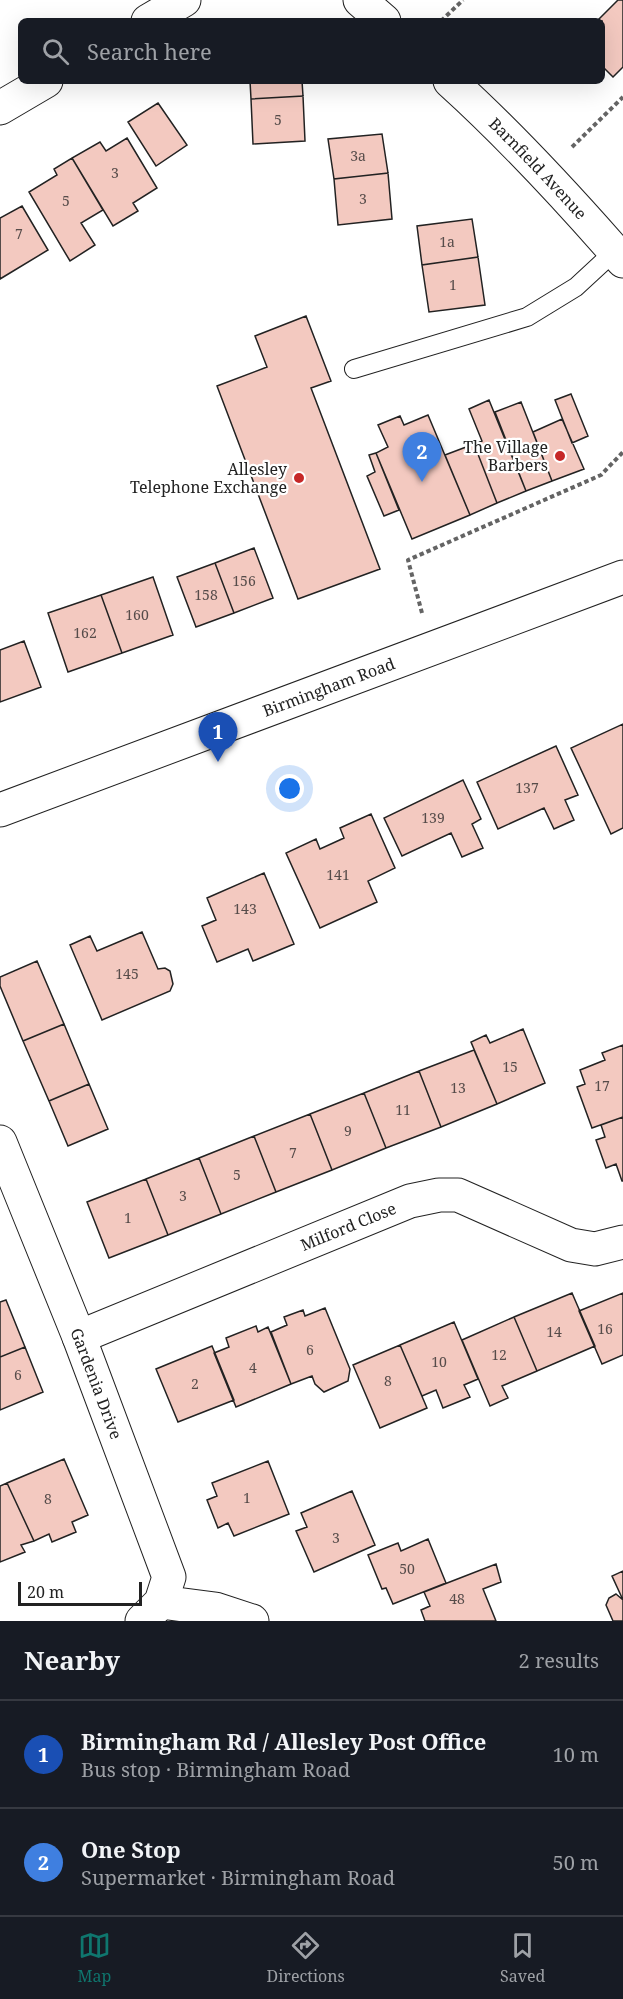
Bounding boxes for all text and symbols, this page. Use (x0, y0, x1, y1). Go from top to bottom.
search box (18, 18, 605, 84)
icon: search (39, 35, 72, 68)
text: Search here (87, 36, 212, 66)
house number: 5 (274, 110, 282, 129)
street label: Barnfield Avenue (484, 113, 592, 224)
house number: 3a (350, 146, 366, 165)
house number: 3 (111, 163, 119, 182)
house number: 3 (359, 189, 367, 208)
house number: 5 (62, 191, 70, 210)
house number: 7 (15, 224, 23, 243)
house number: 1a (439, 232, 455, 251)
house number: 1 (449, 275, 457, 294)
pin: 2 (402, 432, 442, 482)
place label: The Village Barbers (463, 436, 548, 476)
marker: The Village Barbers (553, 449, 567, 463)
place label: Allesley Telephone Exchange (130, 458, 288, 498)
marker: Allesley Telephone Exchange (292, 471, 306, 485)
house number: 156 (232, 571, 256, 590)
house number: 158 (194, 585, 218, 604)
house number: 160 (125, 605, 149, 624)
house number: 162 (73, 623, 97, 642)
street label: Birmingham Road (260, 652, 398, 722)
pin: 1 (198, 712, 238, 762)
your location (275, 774, 304, 803)
house number: 137 (515, 778, 539, 797)
house number: 139 (421, 808, 445, 827)
house number: 141 (326, 865, 350, 884)
house number: 143 (233, 899, 257, 918)
house number: 145 (115, 964, 139, 983)
house number: 15 (502, 1057, 518, 1076)
house number: 17 (594, 1076, 610, 1095)
house number: 13 (450, 1078, 466, 1097)
house number: 11 (395, 1100, 411, 1119)
house number: 9 (344, 1121, 352, 1140)
house number: 7 (289, 1143, 297, 1162)
house number: 5 (233, 1165, 241, 1184)
house number: 3 (179, 1186, 187, 1205)
street label: Milford Close (297, 1197, 399, 1256)
house number: 1 (124, 1208, 132, 1227)
house number: 16 (597, 1319, 613, 1338)
house number: 14 (546, 1322, 562, 1341)
street label: Gardenia Drive (65, 1325, 127, 1442)
house number: 6 (306, 1340, 314, 1359)
house number: 12 (491, 1345, 507, 1364)
house number: 10 (431, 1352, 447, 1371)
house number: 4 (249, 1358, 257, 1377)
house number: 6 (14, 1365, 22, 1384)
house number: 8 (384, 1371, 392, 1390)
house number: 2 (191, 1374, 199, 1393)
house number: 1 (243, 1488, 251, 1507)
house number: 8 (44, 1489, 52, 1508)
house number: 3 (332, 1528, 340, 1547)
house number: 50 (399, 1559, 415, 1578)
scale bar (18, 1579, 142, 1606)
text: 20 m (27, 1581, 64, 1603)
house number: 48 (449, 1589, 465, 1608)
text: Nearby (24, 1642, 120, 1678)
text: 2 results (519, 1647, 599, 1674)
text: Birmingham Rd / Allesley Post Office (81, 1726, 486, 1756)
text: 1 (38, 1741, 49, 1768)
text: 10 m (553, 1741, 599, 1768)
text: Bus stop · Birmingham Road (81, 1756, 350, 1783)
text: One Stop (81, 1834, 181, 1864)
text: 2 (38, 1849, 49, 1876)
text: 50 m (553, 1849, 599, 1876)
text: Supermarket · Birmingham Road (81, 1864, 395, 1891)
tab: Map (78, 1929, 111, 1987)
tab: Directions (267, 1929, 345, 1987)
tab: Saved (500, 1929, 545, 1987)

